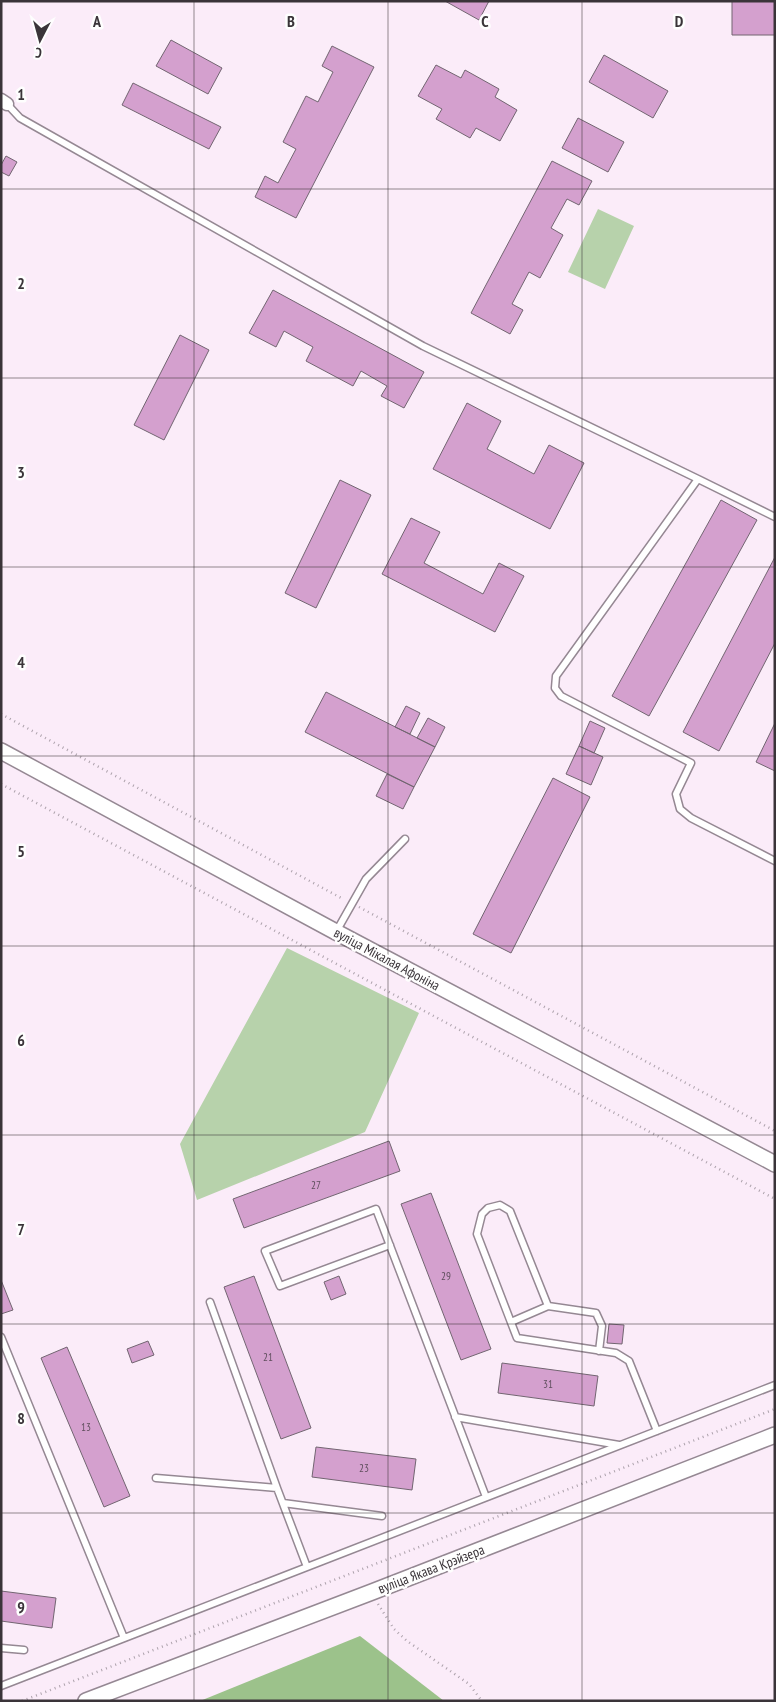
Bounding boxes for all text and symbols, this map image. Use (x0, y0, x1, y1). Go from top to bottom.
text: A (92, 11, 102, 31)
text: B (287, 11, 295, 31)
text: C (481, 11, 489, 31)
text: D (675, 11, 684, 31)
north arrow (15, 15, 65, 65)
text: С (34, 44, 43, 62)
text: 1 (17, 84, 25, 104)
text: 2 (17, 273, 25, 293)
text: 3 (17, 462, 25, 482)
text: 4 (17, 652, 25, 672)
text: 5 (17, 841, 25, 861)
street label: вуліца Мікалая Афоніна (331, 923, 443, 995)
text: 6 (17, 1030, 25, 1050)
house number: 27 (311, 1178, 321, 1192)
text: 7 (17, 1219, 25, 1239)
house number: 29 (441, 1269, 451, 1283)
house number: 21 (263, 1350, 273, 1364)
house number: 31 (543, 1377, 553, 1391)
text: 8 (17, 1408, 25, 1428)
house number: 13 (81, 1420, 91, 1434)
house number: 23 (359, 1461, 369, 1475)
street label: вуліца Якава Крэйзера (375, 1540, 487, 1598)
text: 9 (17, 1597, 25, 1617)

